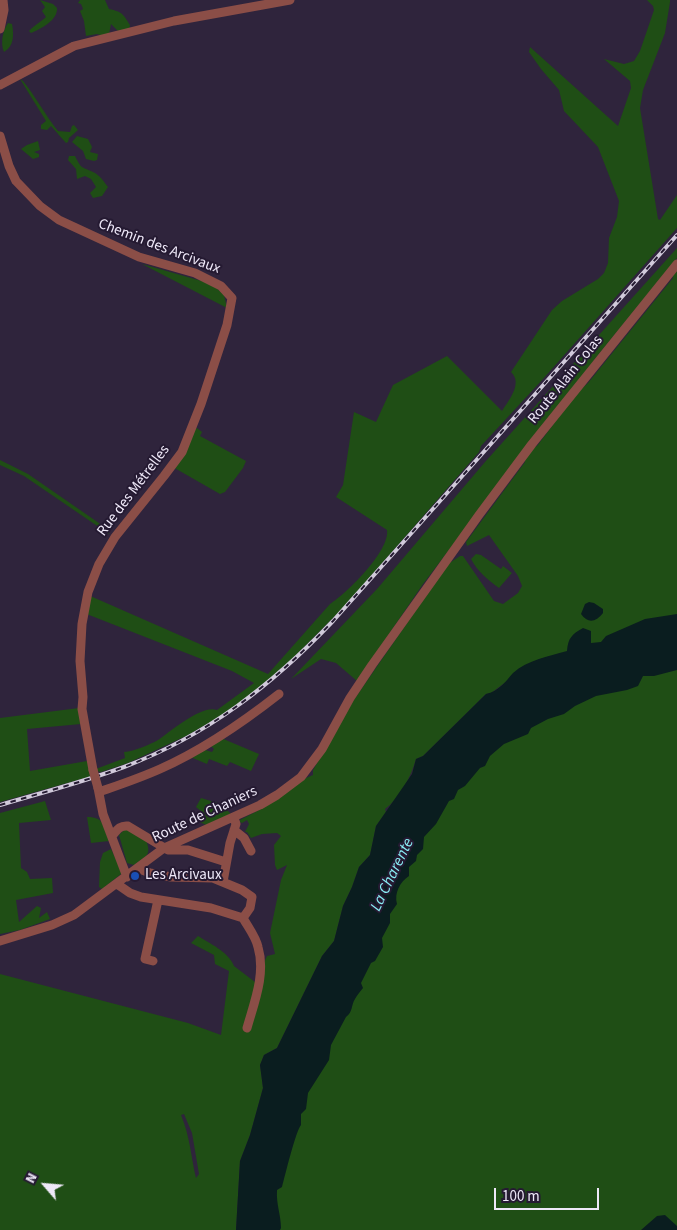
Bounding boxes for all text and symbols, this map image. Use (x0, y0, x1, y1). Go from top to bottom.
street label: Chemin des Arcivaux (95, 215, 223, 279)
street label: Route Alain Colas (525, 332, 607, 428)
street label: Rue des Métrelles (94, 442, 174, 540)
street label: Route de Chaniers (150, 783, 260, 847)
water label: La Charente (367, 835, 419, 915)
place label: Les Arcivaux (145, 867, 222, 885)
marker: Les Arcivaux (129, 870, 141, 882)
north arrow (20, 1160, 70, 1210)
text: N (21, 1170, 43, 1187)
scale bar (497, 1178, 602, 1210)
text: 100 m (502, 1186, 540, 1207)

